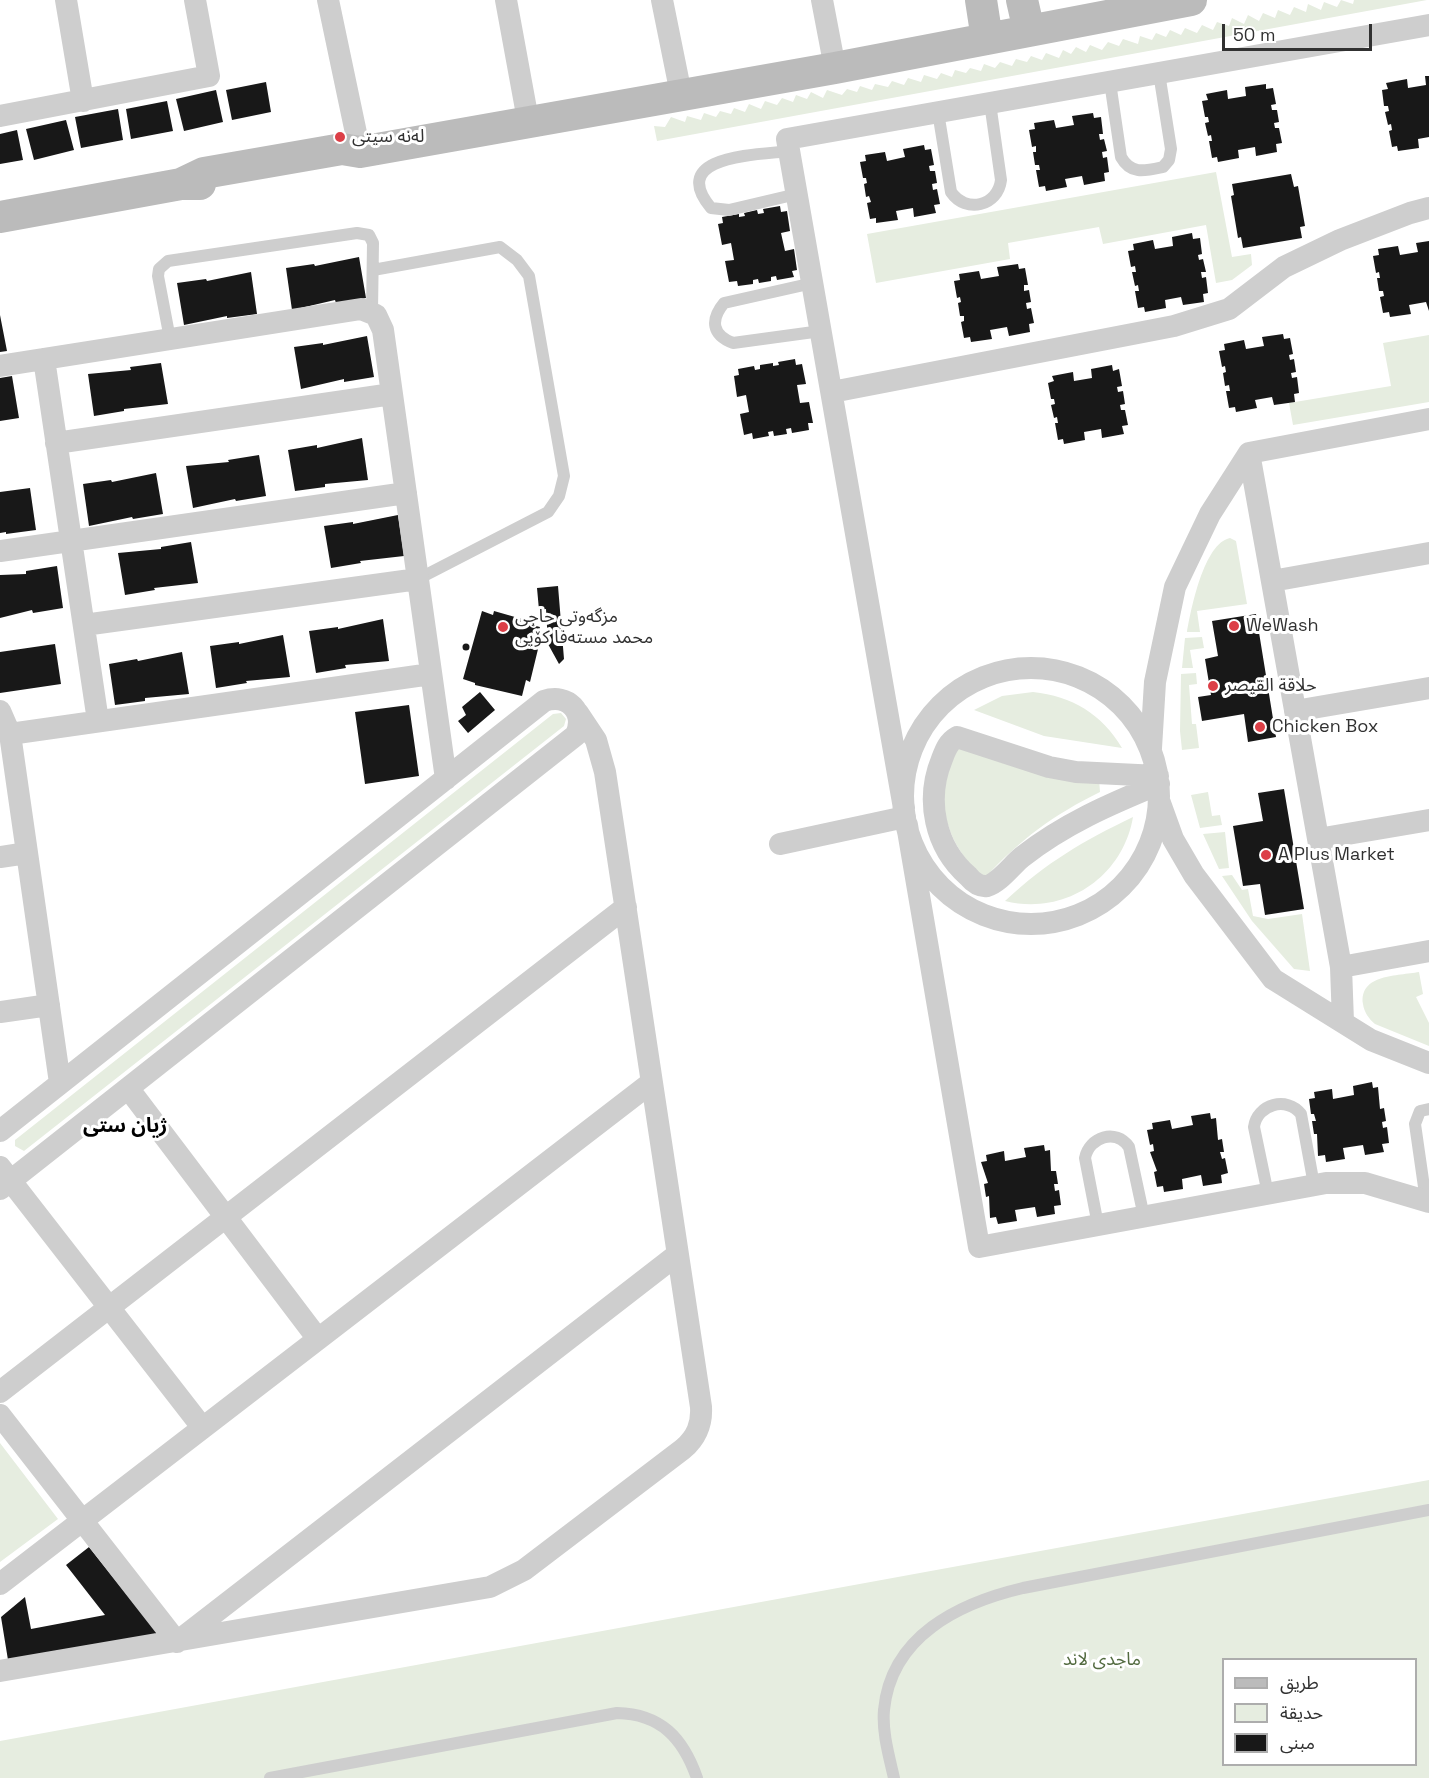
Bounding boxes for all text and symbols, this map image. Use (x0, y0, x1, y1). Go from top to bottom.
scale bar (1225, 12, 1375, 50)
text: 50 m (1233, 23, 1275, 46)
place label: لەنە سیتی (352, 126, 424, 148)
marker: لەنە سیتی (333, 130, 347, 144)
place label: مزگەوتی حاجی محمد مستەفا کۆیی (515, 606, 653, 648)
place label: WeWash (1246, 615, 1319, 637)
marker: WeWash (1227, 619, 1241, 633)
marker: مزگەوتی حاجی محمد مستەفا کۆیی (496, 620, 510, 634)
place label: حلاقة القيصر (1225, 675, 1317, 697)
marker: حلاقة القيصر (1206, 679, 1220, 693)
place label: Chicken Box (1272, 716, 1378, 738)
marker: Chicken Box (1253, 720, 1267, 734)
place label: A Plus Market (1278, 844, 1395, 866)
marker: A Plus Market (1259, 848, 1273, 862)
district label: ژیان ستی (83, 1115, 167, 1139)
park label: ماجدی لاند (1063, 1649, 1141, 1671)
legend (1222, 1658, 1417, 1766)
text: طريق (1280, 1671, 1319, 1694)
text: حديقة (1280, 1701, 1323, 1724)
text: مبنى (1280, 1731, 1315, 1754)

